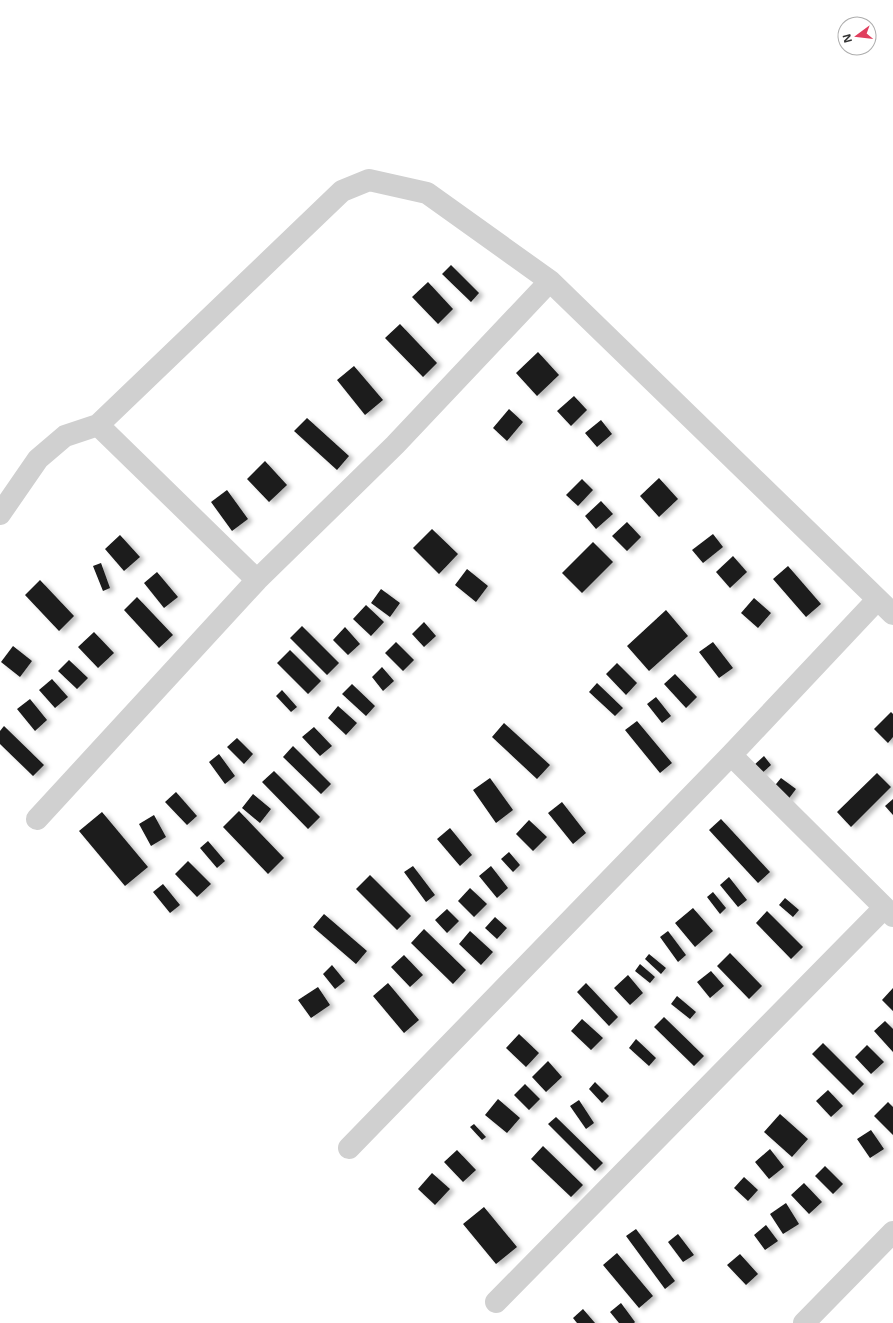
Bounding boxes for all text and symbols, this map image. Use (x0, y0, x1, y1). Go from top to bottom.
north arrow (837, 16, 877, 56)
text: N (838, 32, 855, 45)

